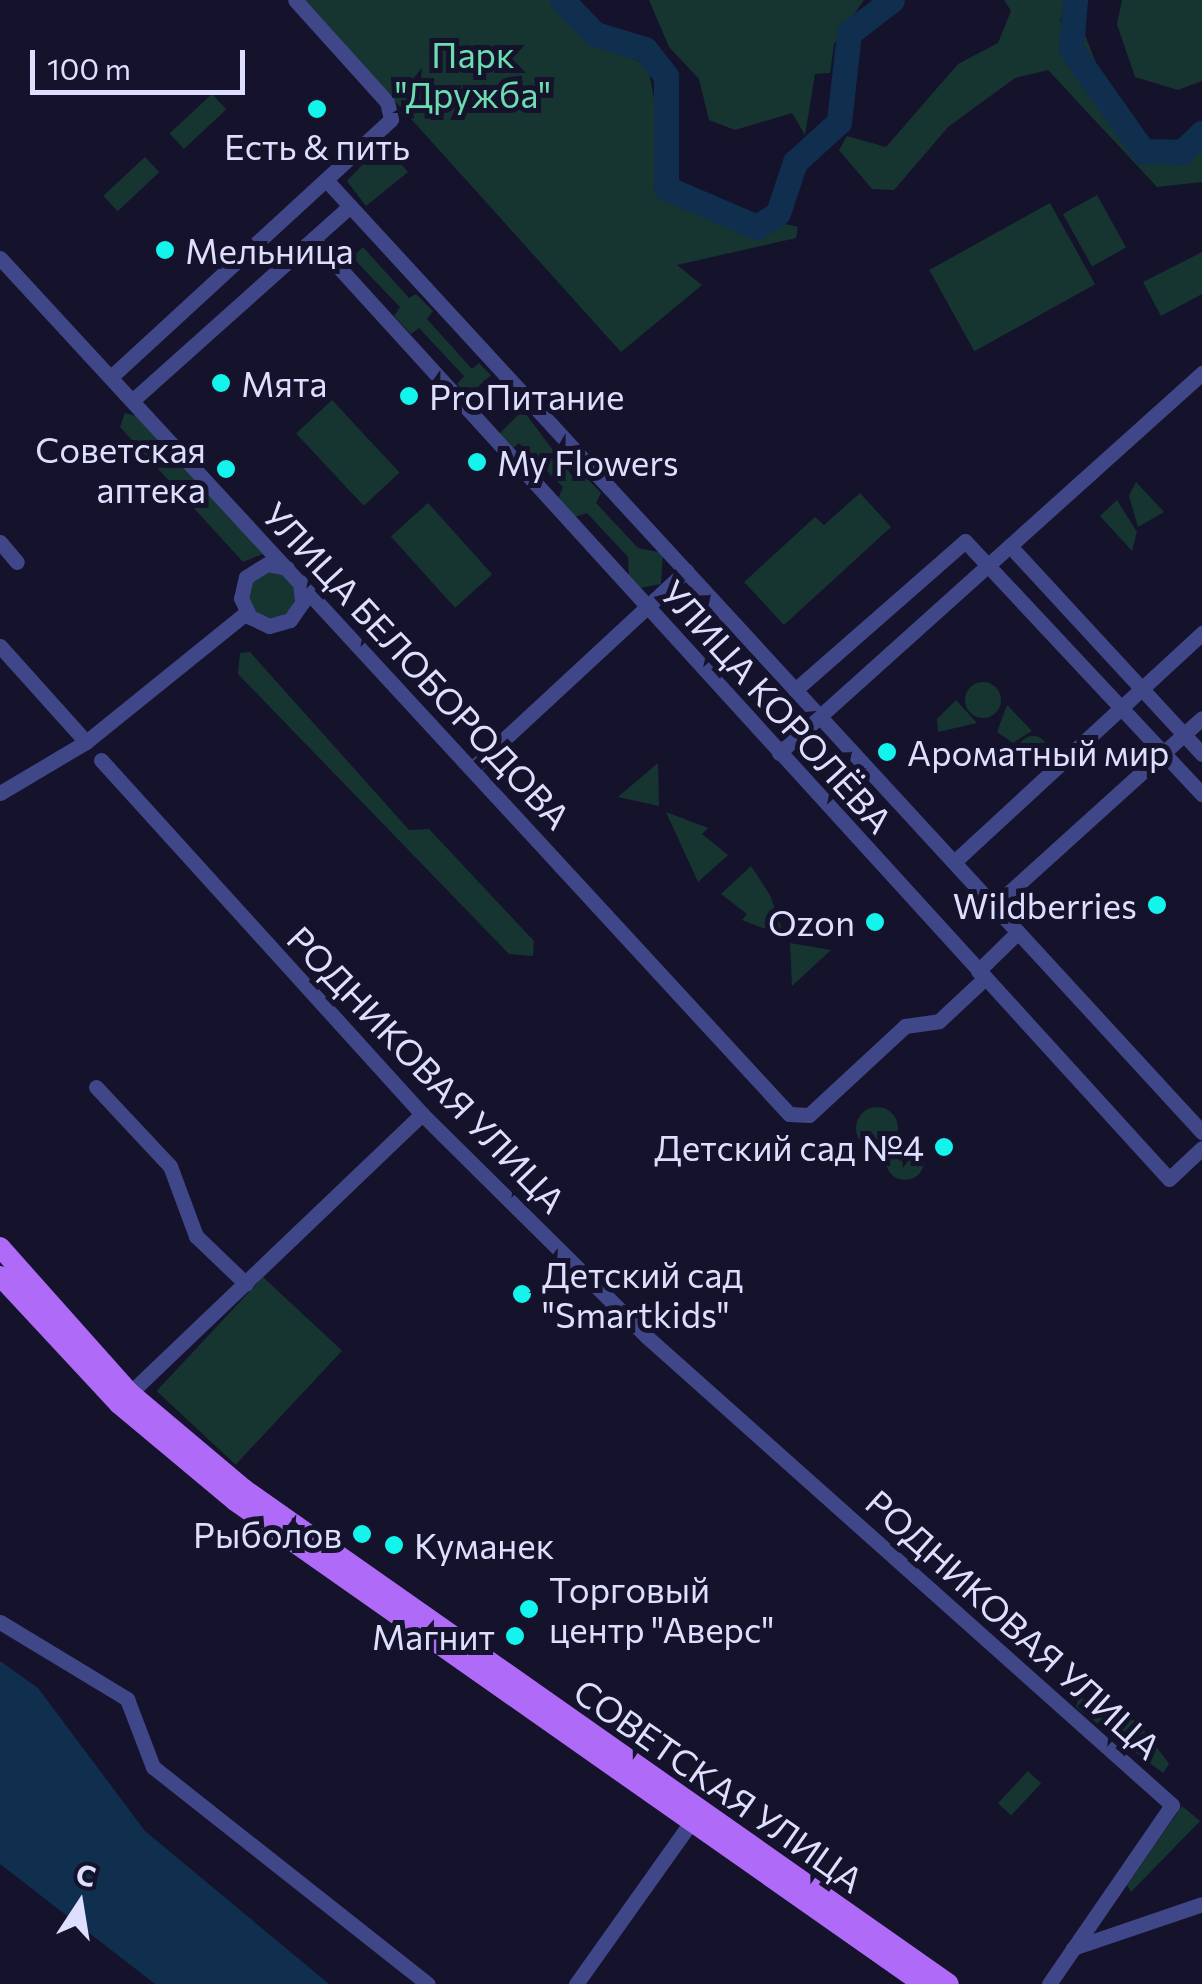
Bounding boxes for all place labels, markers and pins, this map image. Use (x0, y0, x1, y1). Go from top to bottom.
marker: Есть & пить (306, 98, 328, 120)
place label: Есть & пить (224, 125, 410, 167)
place label: Мельница (185, 229, 354, 271)
marker: Мельница (154, 239, 176, 261)
place label: Мята (241, 362, 328, 404)
marker: Мята (210, 372, 232, 394)
place label: ProПитание (429, 375, 625, 417)
marker: ProПитание (398, 385, 420, 407)
place label: Советская аптека (35, 428, 206, 510)
place label: My Flowers (497, 441, 679, 483)
marker: My Flowers (466, 451, 488, 473)
marker: Советская аптека (215, 458, 237, 480)
place label: Ароматный мир (907, 731, 1169, 773)
marker: Ароматный мир (876, 741, 898, 763)
place label: Wildberries (953, 884, 1137, 926)
marker: Wildberries (1146, 894, 1168, 916)
place label: Ozon (768, 901, 855, 943)
marker: Ozon (864, 911, 886, 933)
place label: Детский сад №4 (654, 1126, 924, 1168)
marker: Детский сад №4 (933, 1136, 955, 1158)
place label: Детский сад "Smartkids" (542, 1253, 743, 1335)
marker: Детский сад "Smartkids" (511, 1283, 533, 1305)
place label: Рыболов (193, 1513, 342, 1555)
marker: Рыболов (351, 1523, 373, 1545)
place label: Куманек (414, 1524, 554, 1566)
marker: Куманек (383, 1534, 405, 1556)
place label: Торговый центр "Аверс" (549, 1568, 774, 1650)
marker: Торговый центр "Аверс" (518, 1598, 540, 1620)
place label: Магнит (372, 1615, 495, 1657)
marker: Магнит (504, 1625, 526, 1647)

